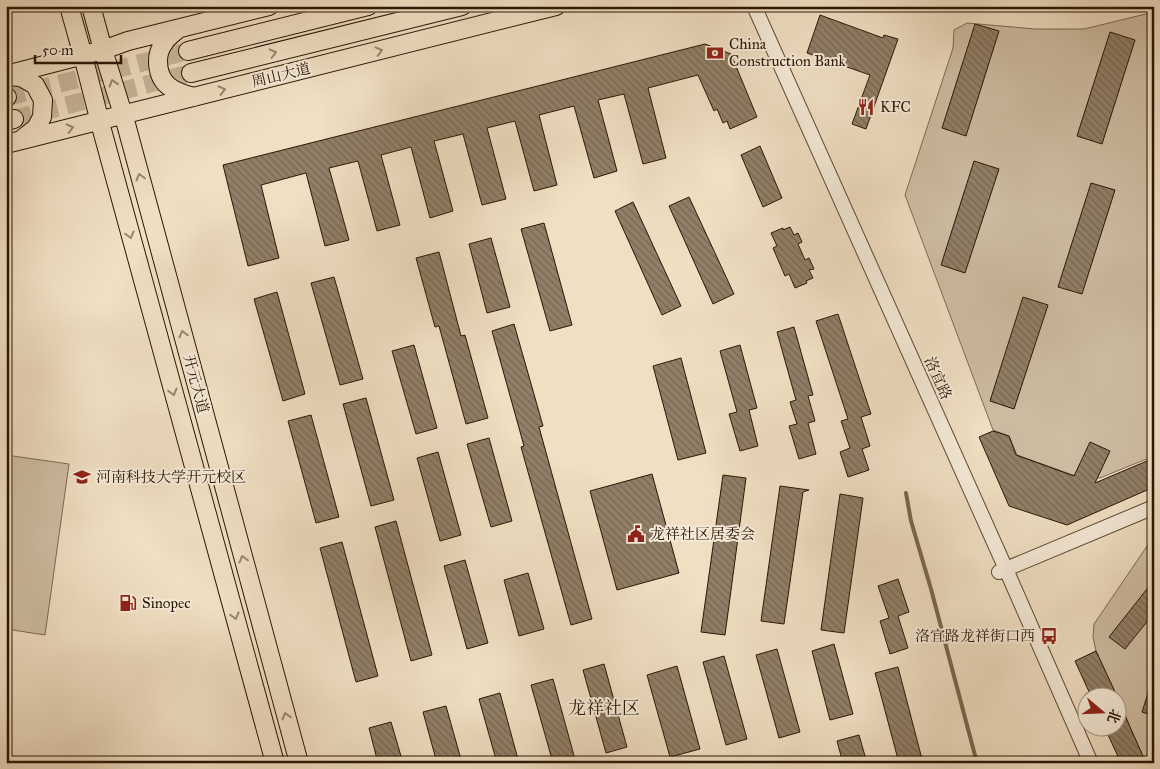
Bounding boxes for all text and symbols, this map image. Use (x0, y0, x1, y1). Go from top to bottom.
scale bar (35, 32, 121, 64)
place label: China Construction Bank (729, 35, 846, 70)
text: 50 m (42, 41, 74, 59)
bank icon: China Construction Bank (705, 43, 725, 63)
one-way arrow (375, 46, 383, 56)
one-way arrow (268, 48, 277, 59)
street label: 周山大道 (250, 59, 312, 91)
one-way arrow (109, 79, 119, 87)
one-way arrow (217, 85, 226, 96)
restaurant icon: KFC (856, 97, 876, 117)
place label: KFC (880, 98, 911, 116)
one-way arrow (65, 123, 74, 134)
one-way arrow (136, 174, 146, 182)
one-way arrow (125, 231, 135, 239)
one-way arrow (178, 330, 189, 339)
street label: 开元大道 (180, 353, 212, 415)
street label: 洛宜路 (921, 354, 955, 402)
one-way arrow (168, 387, 178, 395)
school or university icon: 河南科技大学开元校区 (72, 467, 92, 487)
place label: 河南科技大学开元校区 (96, 468, 246, 486)
public building icon: 龙祥社区居委会 (626, 524, 646, 544)
place label: 龙祥社区居委会 (650, 525, 755, 543)
one-way arrow (239, 555, 249, 563)
fuel station icon: Sinopec (118, 593, 138, 613)
place label: Sinopec (142, 594, 191, 612)
one-way arrow (229, 612, 240, 620)
bus stop icon: 洛宜路龙祥街口西 (1039, 626, 1059, 646)
place label: 洛宜路龙祥街口西 (915, 627, 1035, 645)
north arrow (1078, 686, 1128, 736)
district label: 龙祥社区 (568, 697, 640, 719)
text: 北 (1104, 707, 1124, 725)
one-way arrow (281, 712, 291, 720)

